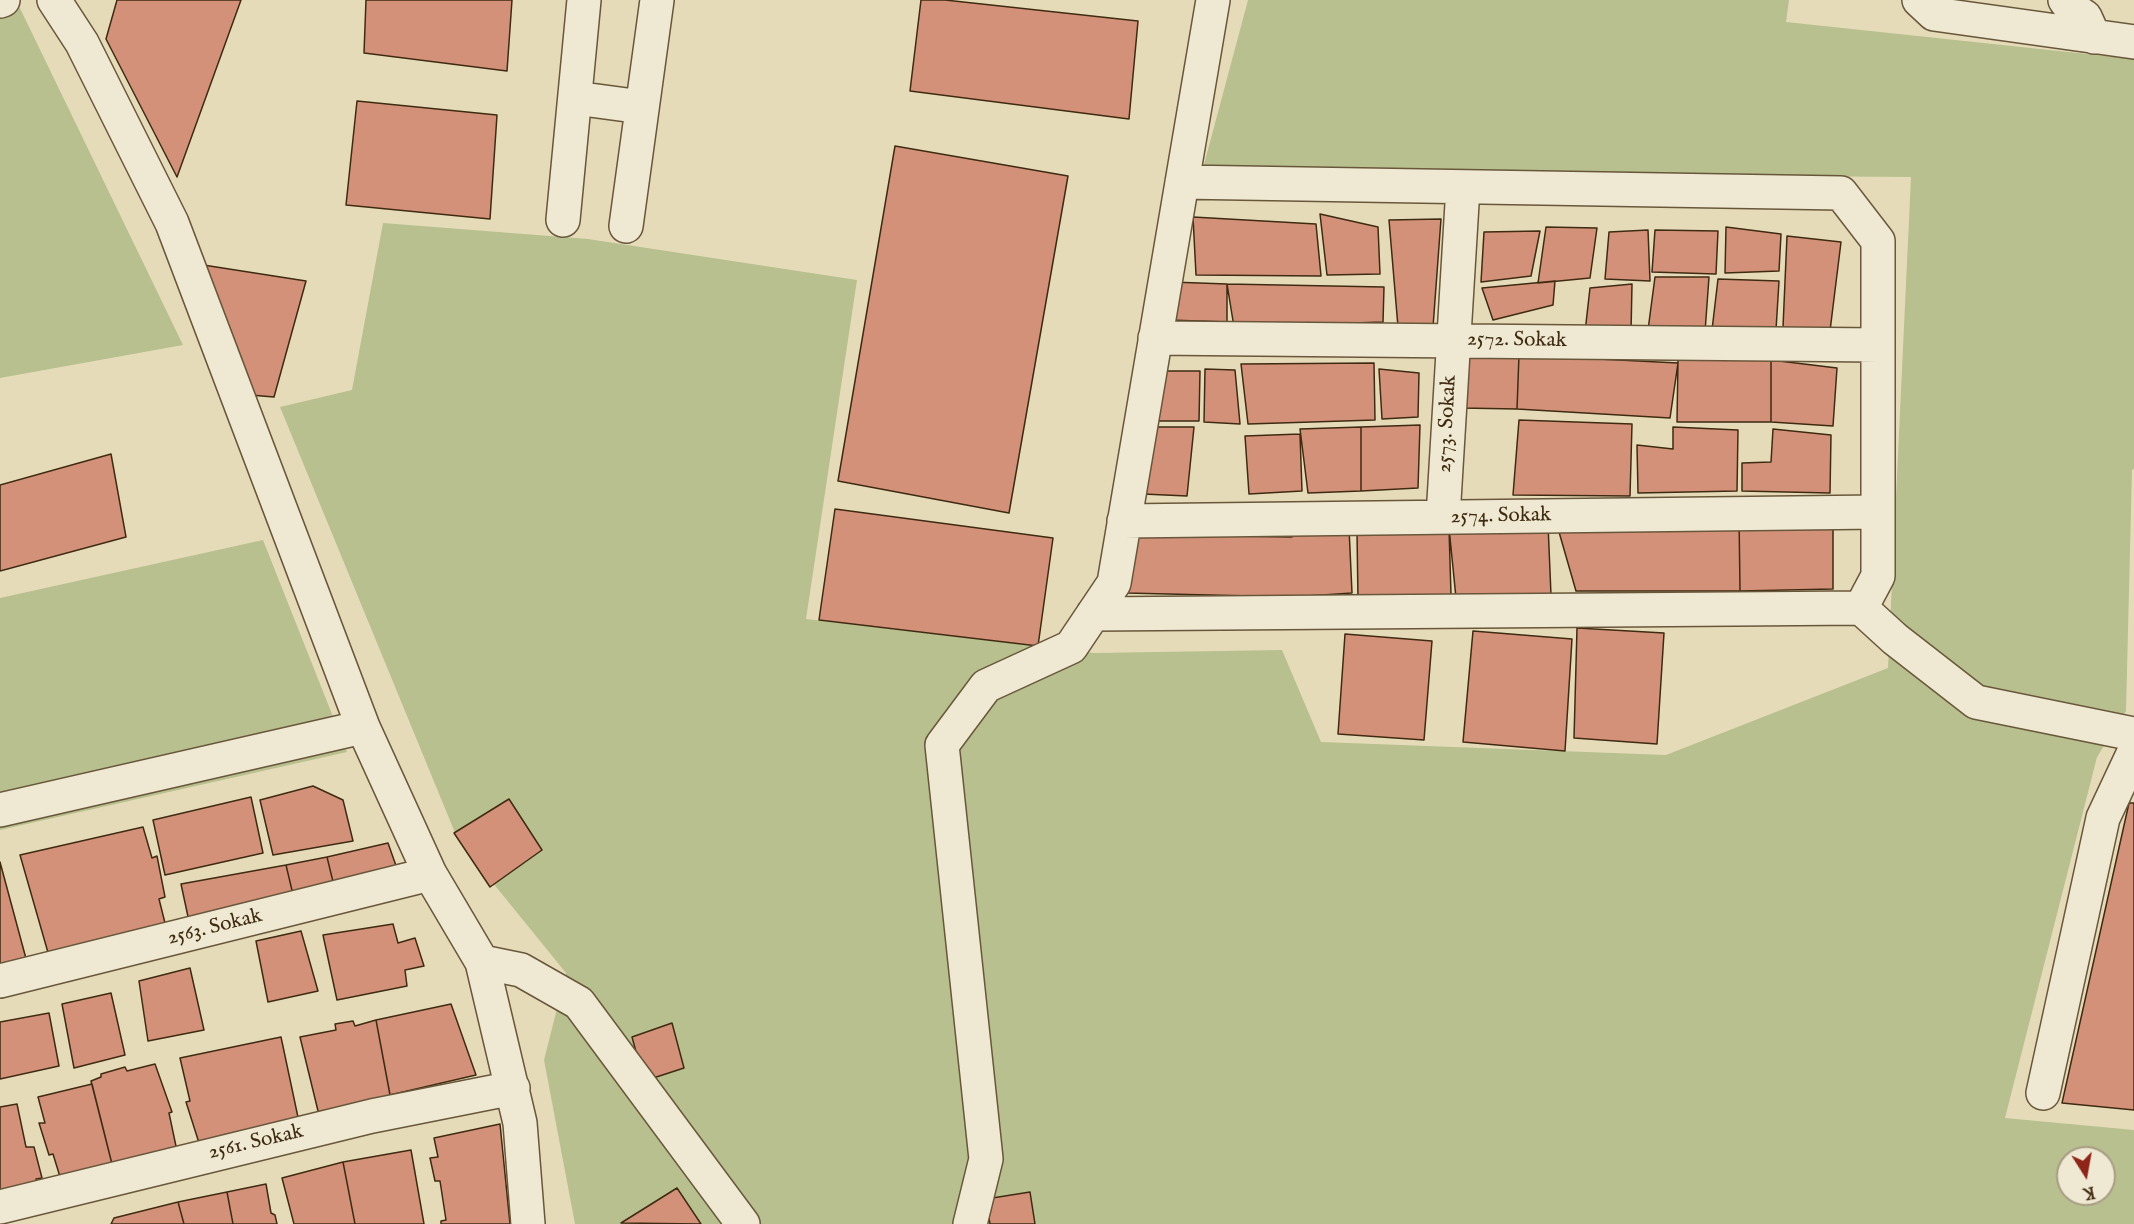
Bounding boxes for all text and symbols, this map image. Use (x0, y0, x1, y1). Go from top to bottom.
street label: 2572. Sokak (1467, 328, 1567, 354)
street label: 2573. Sokak (1433, 375, 1463, 473)
street label: 2574. Sokak (1451, 504, 1551, 530)
street label: 2563. Sokak (165, 904, 265, 952)
street label: 2561. Sokak (206, 1120, 306, 1166)
north arrow (2056, 1146, 2116, 1206)
text: K (2081, 1181, 2097, 1203)

